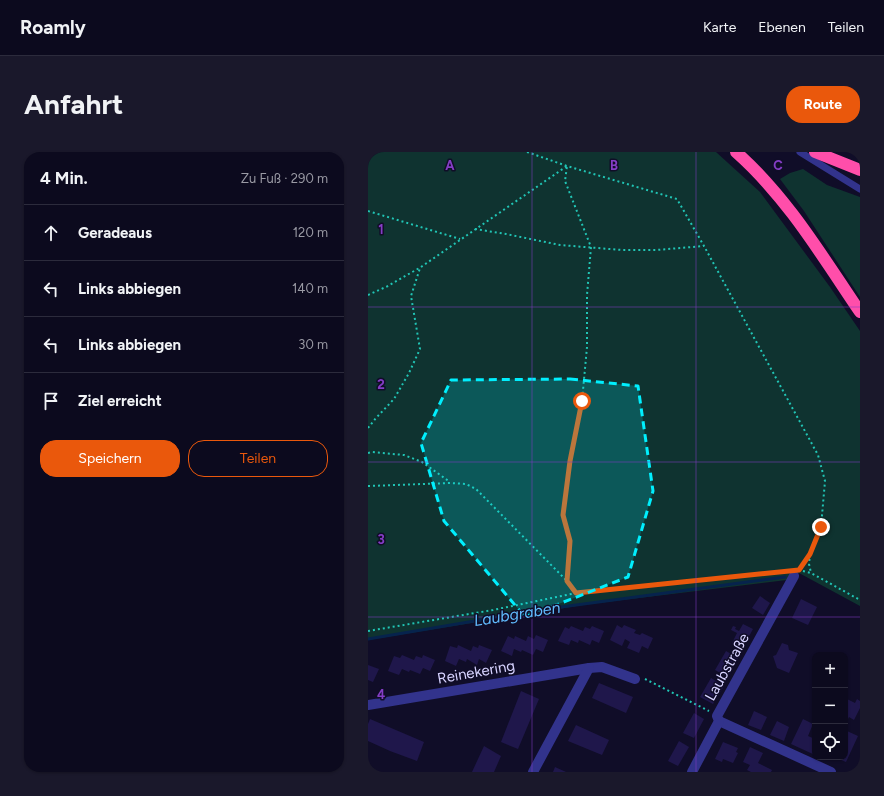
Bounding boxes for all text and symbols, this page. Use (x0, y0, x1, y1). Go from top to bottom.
text: Roamly (20, 16, 86, 39)
text: Karte (703, 19, 736, 36)
text: Ebenen (758, 19, 806, 36)
text: Teilen (828, 19, 864, 36)
button: Route (786, 86, 860, 123)
text: Anfahrt (24, 87, 123, 121)
text: A (445, 158, 455, 173)
text: B (610, 158, 618, 173)
text: C (773, 158, 783, 173)
text: 4 Min. (40, 168, 88, 188)
text: Zu Fuß · 290 m (241, 171, 328, 186)
icon: ahead (40, 222, 62, 244)
text: 1 (378, 222, 384, 237)
text: Geradeaus (78, 224, 152, 242)
text: 120 m (293, 225, 328, 240)
icon: left (40, 278, 62, 300)
text: Links abbiegen (78, 280, 181, 298)
text: 140 m (292, 281, 328, 296)
icon: left (40, 334, 62, 356)
text: Links abbiegen (78, 336, 181, 354)
text: 30 m (298, 337, 328, 352)
text: 2 (377, 377, 385, 392)
icon: arrive (40, 390, 62, 412)
text: Ziel erreicht (78, 392, 162, 410)
route start (573, 392, 591, 410)
button: Speichern (40, 440, 180, 477)
button: Teilen (188, 440, 328, 477)
route end (812, 518, 830, 536)
text: 3 (377, 532, 385, 547)
water label: Laubgraben (472, 598, 562, 630)
street label: Laubstraße (701, 630, 753, 704)
map controls (812, 652, 848, 760)
button: + (812, 652, 848, 688)
street label: Reinekering (436, 656, 516, 688)
text: 4 (377, 687, 385, 702)
button: − (812, 688, 848, 724)
button: locate (812, 724, 848, 760)

